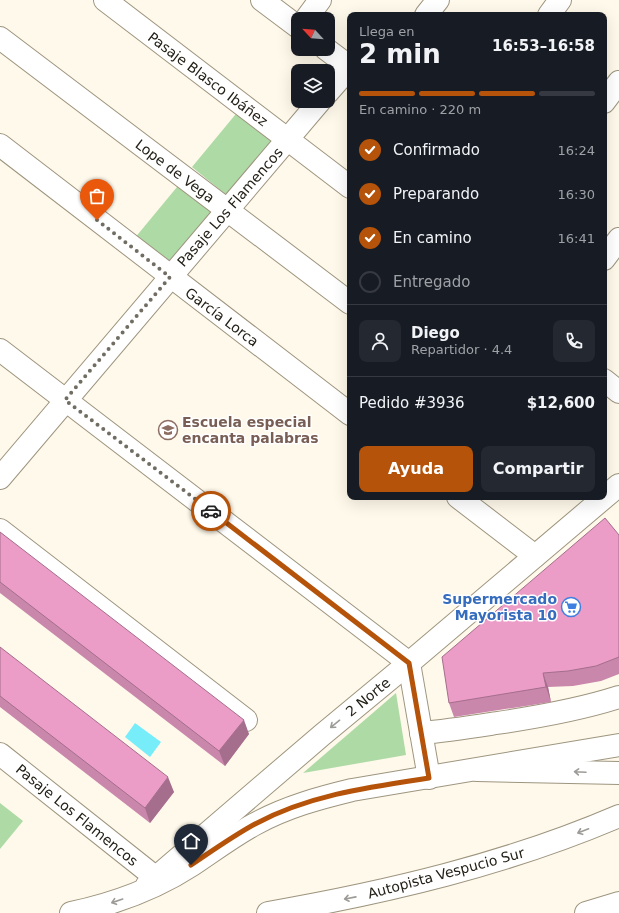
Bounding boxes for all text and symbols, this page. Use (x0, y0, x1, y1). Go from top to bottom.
north arrow (291, 12, 335, 56)
map controls (291, 12, 335, 108)
text: Llega en (359, 24, 414, 39)
street label: Pasaje Blasco Ibáñez (145, 29, 271, 129)
text: 16:53–16:58 (492, 37, 595, 55)
text: 2 min (359, 39, 441, 69)
button: layers (291, 64, 335, 108)
text: En camino · 220 m (359, 102, 481, 117)
street label: Lope de Vega (132, 136, 218, 206)
icon: check (359, 139, 381, 161)
text: Confirmado (393, 141, 480, 159)
text: 16:24 (558, 143, 595, 158)
street label: Pasaje Los Flamencos (174, 144, 286, 270)
pin (80, 179, 114, 220)
icon: check (359, 183, 381, 205)
icon: bag (86, 185, 108, 207)
text: Preparando (393, 185, 479, 203)
text: 16:30 (558, 187, 595, 202)
icon: check (359, 227, 381, 249)
text: En camino (393, 229, 472, 247)
text: 16:41 (558, 231, 595, 246)
text: Entregado (393, 273, 470, 291)
street label: García Lorca (182, 284, 262, 350)
button: person (359, 320, 401, 362)
button: phone (553, 320, 595, 362)
text: Diego (411, 324, 460, 342)
text: Repartidor · 4.4 (411, 342, 512, 357)
text: Pedido #3936 (359, 394, 465, 412)
text: $12,600 (527, 394, 595, 412)
place label: Escuela especial encanta palabras (182, 414, 319, 446)
school or university icon: Escuela especial encanta palabras (157, 419, 179, 441)
button: Ayuda (359, 446, 473, 492)
button: Compartir (481, 446, 595, 492)
courier (191, 491, 231, 531)
icon: car (200, 500, 222, 522)
place label: Supermercado Mayorista 10 (442, 591, 557, 623)
supermarket icon: Supermercado Mayorista 10 (560, 596, 582, 618)
street label: 2 Norte (343, 674, 393, 720)
one-way arrow (330, 719, 341, 728)
street label: Pasaje Los Flamencos (13, 761, 141, 869)
one-way arrow (574, 769, 587, 776)
pin (174, 824, 208, 865)
one-way arrow (577, 827, 589, 835)
icon: home (180, 830, 202, 852)
street label: Autopista Vespucio Sur (366, 844, 526, 902)
one-way arrow (344, 894, 357, 902)
one-way arrow (111, 898, 123, 906)

